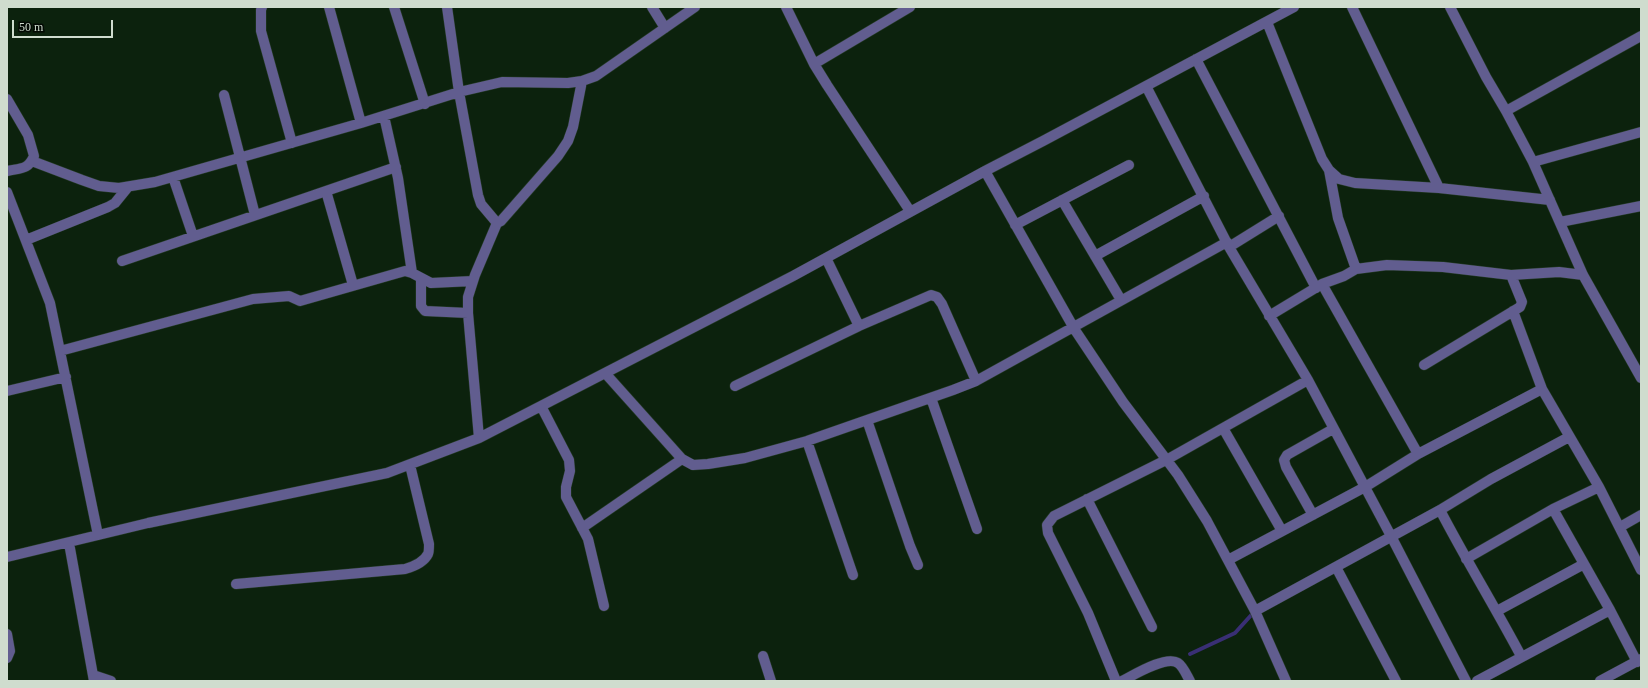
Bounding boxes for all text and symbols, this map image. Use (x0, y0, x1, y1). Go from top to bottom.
scale bar (14, 12, 115, 38)
text: 50 m (19, 20, 43, 34)

